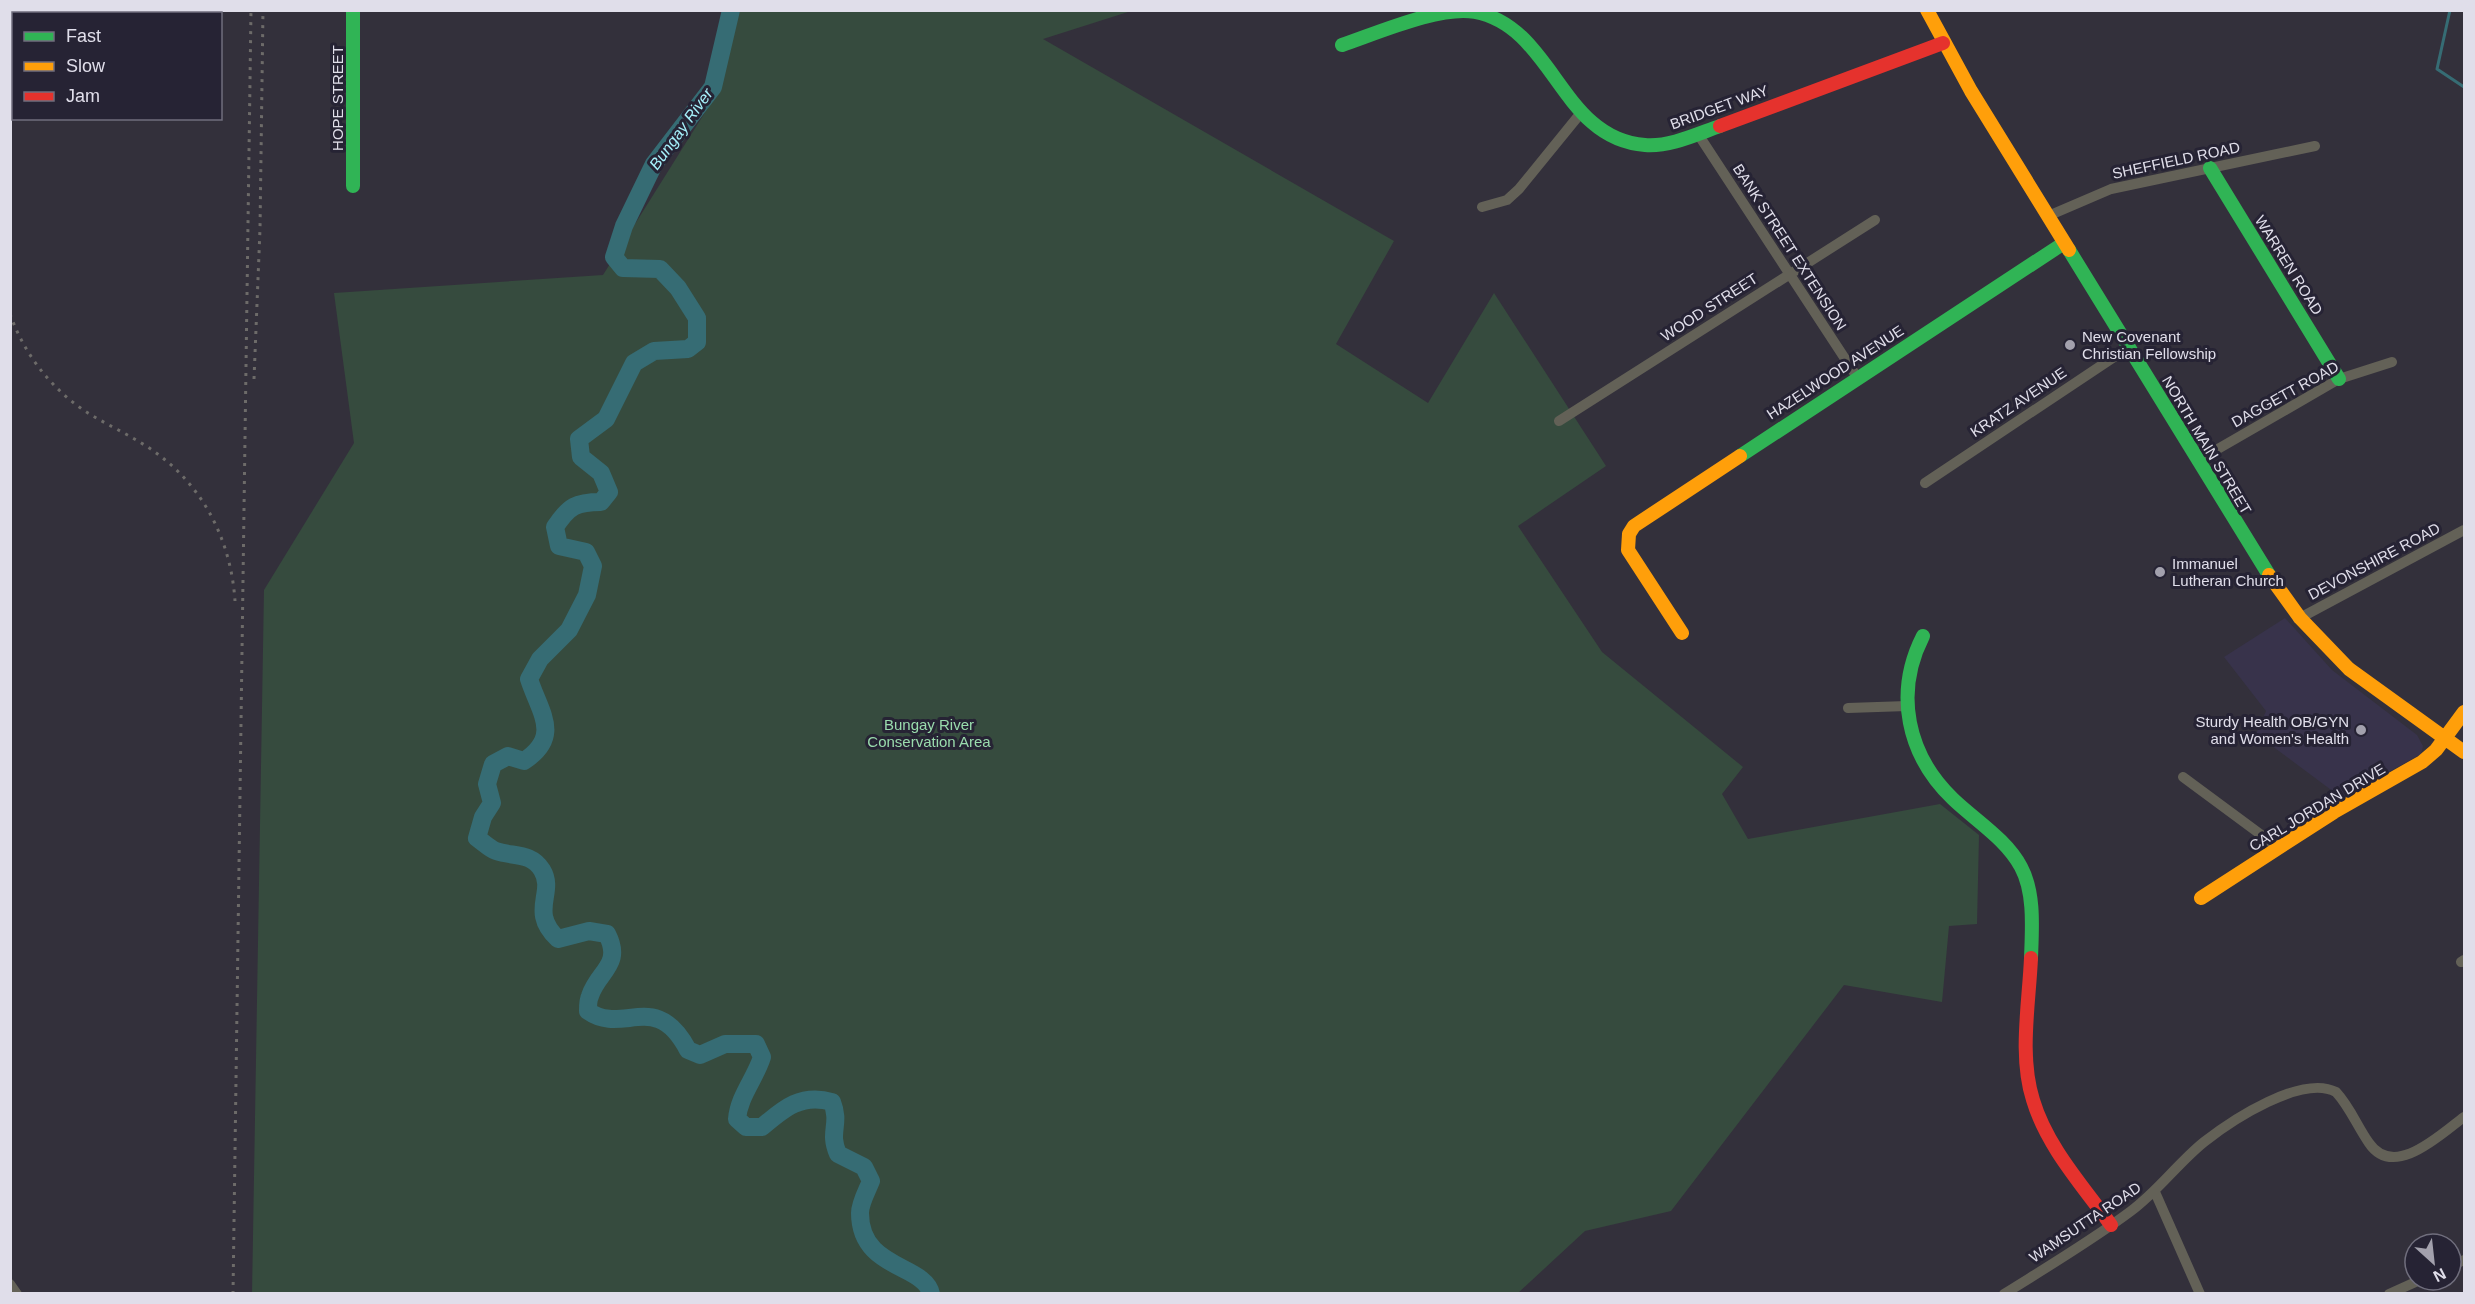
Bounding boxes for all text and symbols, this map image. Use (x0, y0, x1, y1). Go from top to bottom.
legend (12, 12, 222, 120)
text: Fast (66, 26, 101, 46)
street label: HOPE STREET (329, 45, 346, 151)
text: Slow (66, 56, 106, 76)
street label: BRIDGET WAY (1668, 81, 1770, 133)
water label: Bungay River (646, 85, 716, 173)
text: Jam (66, 86, 100, 106)
street label: SHEFFIELD ROAD (2111, 138, 2242, 182)
street label: BANK STREET EXTENSION (1730, 161, 1850, 333)
street label: WARREN ROAD (2252, 212, 2326, 318)
street label: WOOD STREET (1658, 269, 1760, 345)
street label: HAZELWOOD AVENUE (1763, 321, 1907, 423)
place label: New Covenant Christian Fellowship (2082, 328, 2216, 362)
marker: New Covenant Christian Fellowship (2063, 338, 2077, 352)
street label: DAGGETT ROAD (2229, 357, 2342, 430)
street label: KRATZ AVENUE (1967, 364, 2069, 440)
street label: NORTH MAIN STREET (2159, 373, 2255, 517)
street label: DEVONSHIRE ROAD (2305, 519, 2443, 603)
place label: Immanuel Lutheran Church (2172, 555, 2284, 589)
marker: Immanuel Lutheran Church (2153, 565, 2167, 579)
place label: Sturdy Health OB/GYN and Women's Health (2196, 713, 2349, 747)
park label: Bungay River Conservation Area (867, 716, 991, 750)
marker: Sturdy Health OB/GYN and Women's Health (2354, 723, 2368, 737)
street label: CARL JORDAN DRIVE (2246, 760, 2388, 854)
street label: WAMSUTTA ROAD (2026, 1178, 2144, 1266)
north arrow (2403, 1232, 2463, 1292)
text: N (2431, 1265, 2449, 1285)

